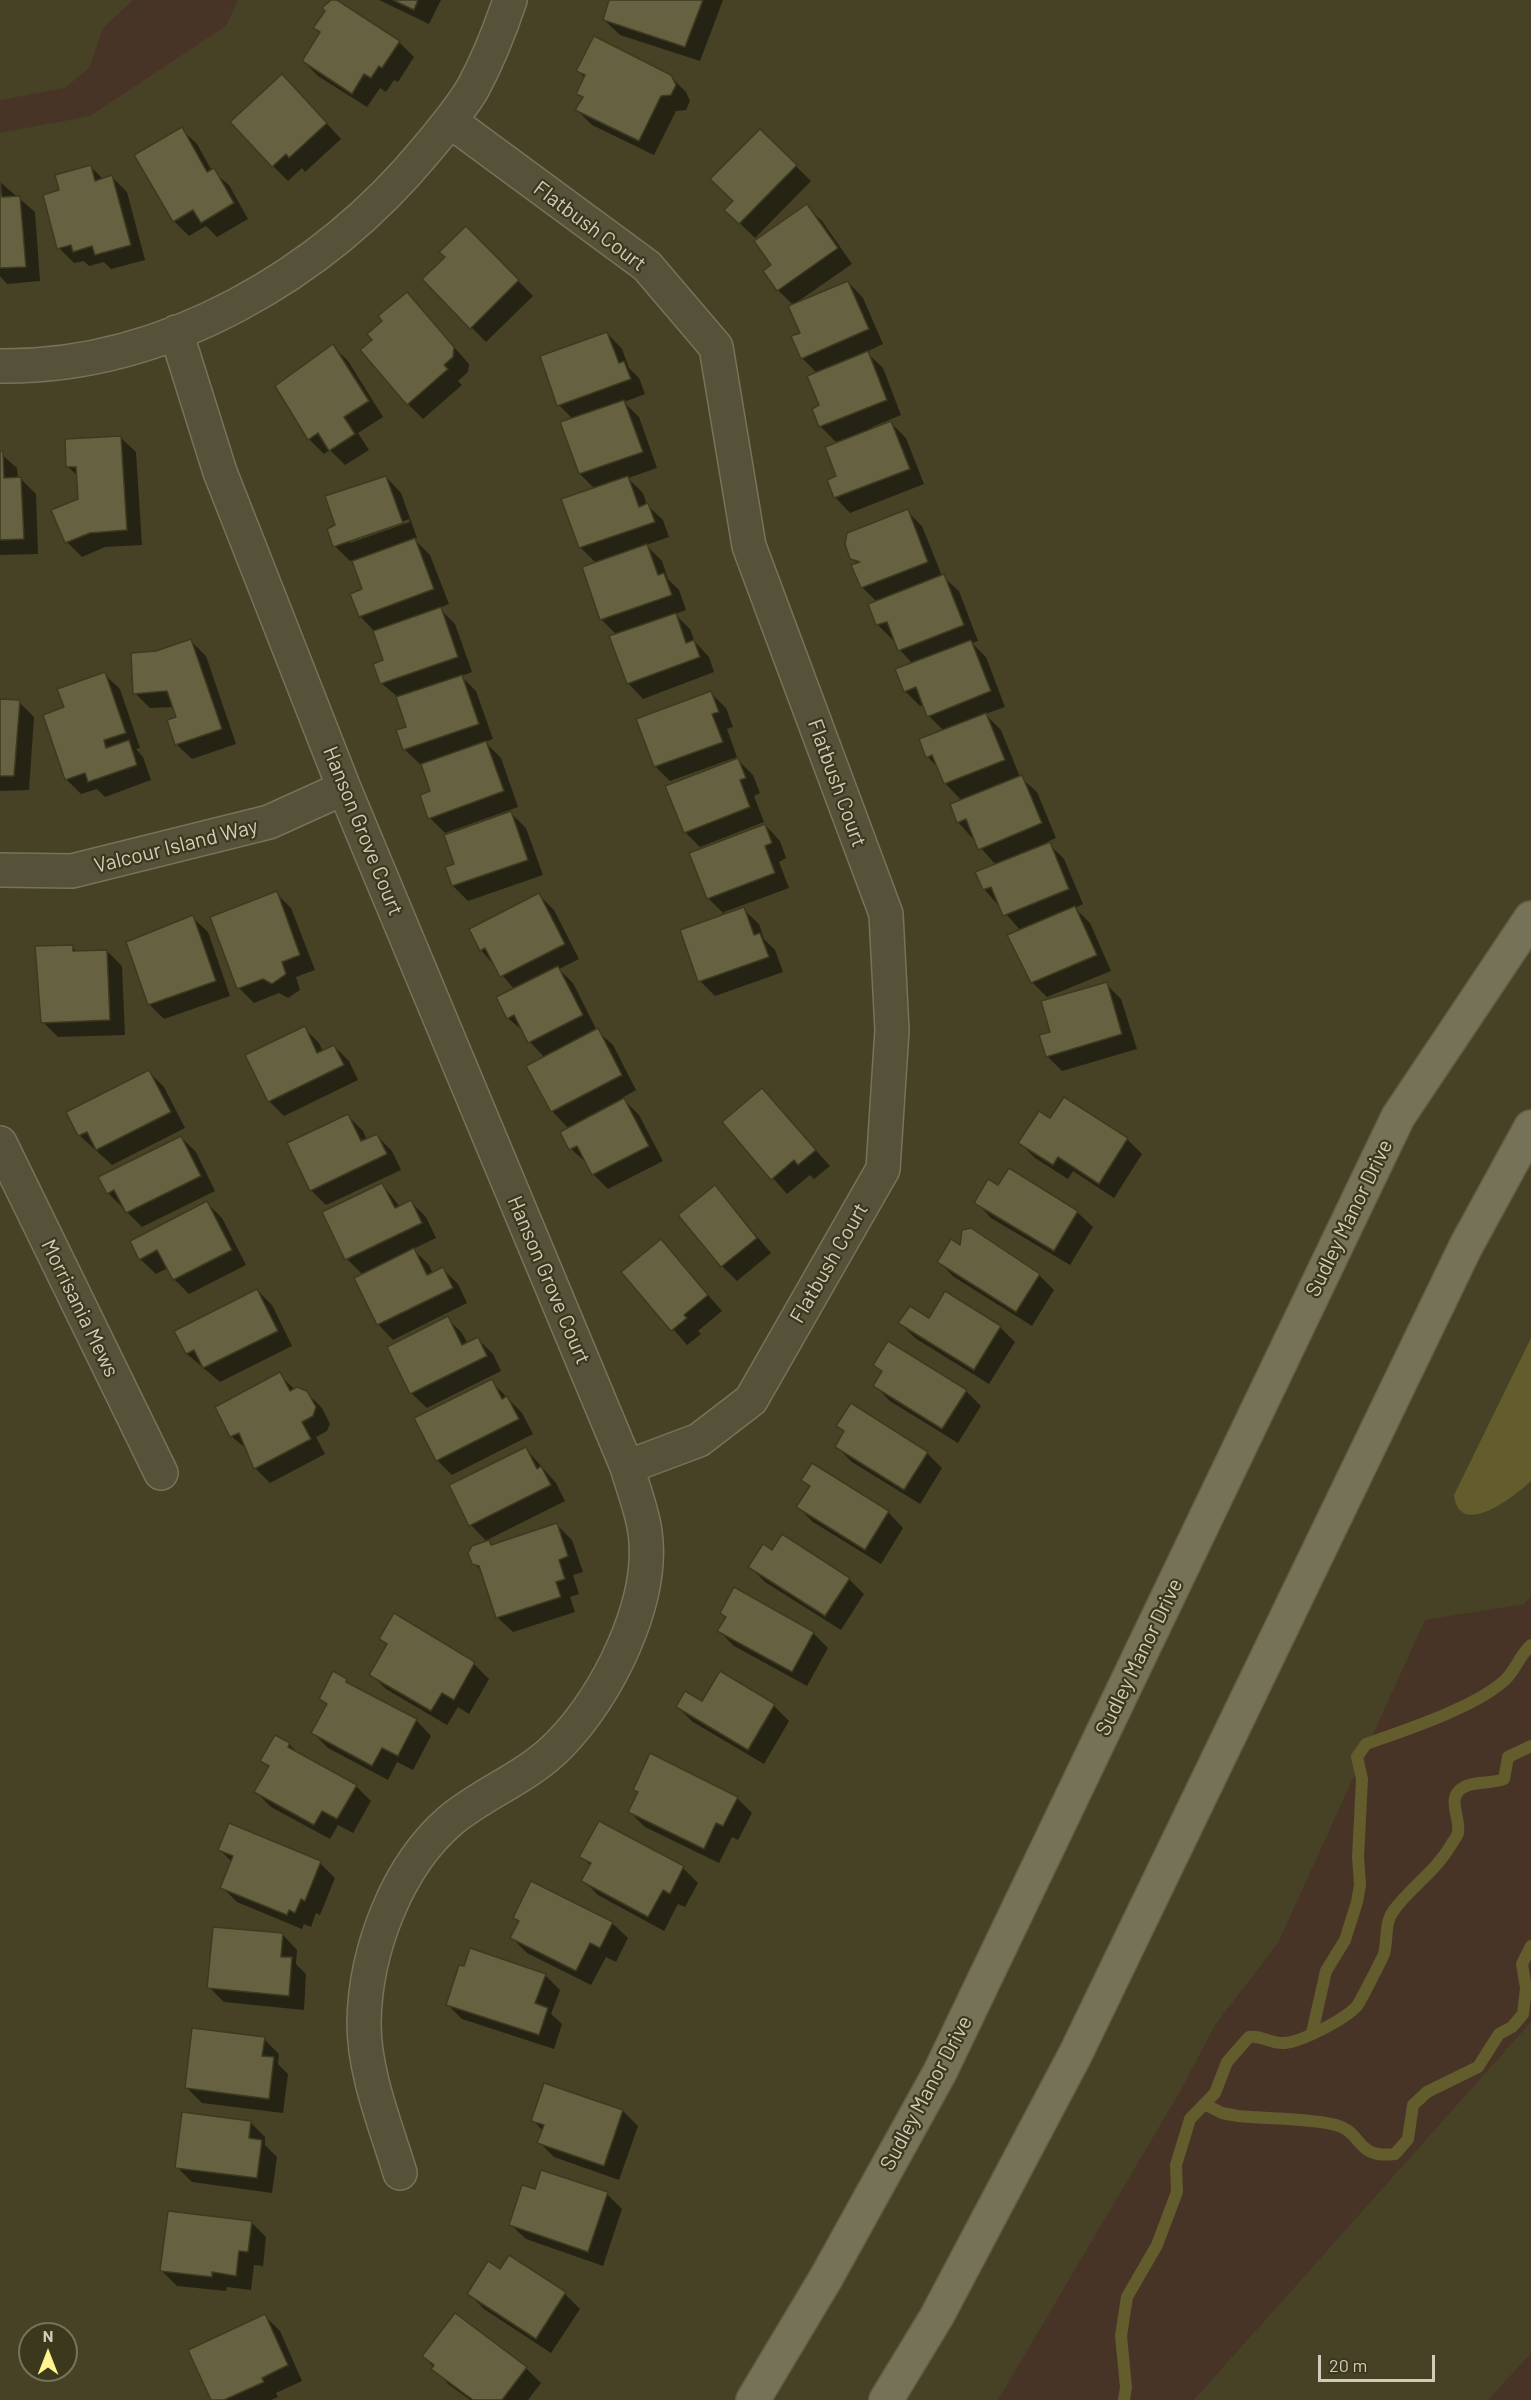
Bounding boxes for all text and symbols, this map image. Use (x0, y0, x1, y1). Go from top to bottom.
street label: Flatbush Court (529, 175, 651, 277)
street label: Flatbush Court (802, 716, 872, 850)
street label: Hanson Grove Court (318, 743, 408, 919)
street label: Valcour Island Way (91, 813, 261, 879)
street label: Sudley Manor Drive (1300, 1135, 1398, 1301)
street label: Hanson Grove Court (502, 1192, 596, 1368)
street label: Flatbush Court (784, 1199, 874, 1327)
street label: Morrisania Mews (36, 1235, 124, 1381)
street label: Sudley Manor Drive (1090, 1574, 1188, 1740)
street label: Sudley Manor Drive (875, 2011, 977, 2175)
north arrow (18, 2322, 78, 2382)
text: N (43, 2326, 53, 2345)
scale bar (1321, 2343, 1438, 2381)
text: 20 m (1329, 2354, 1367, 2376)

